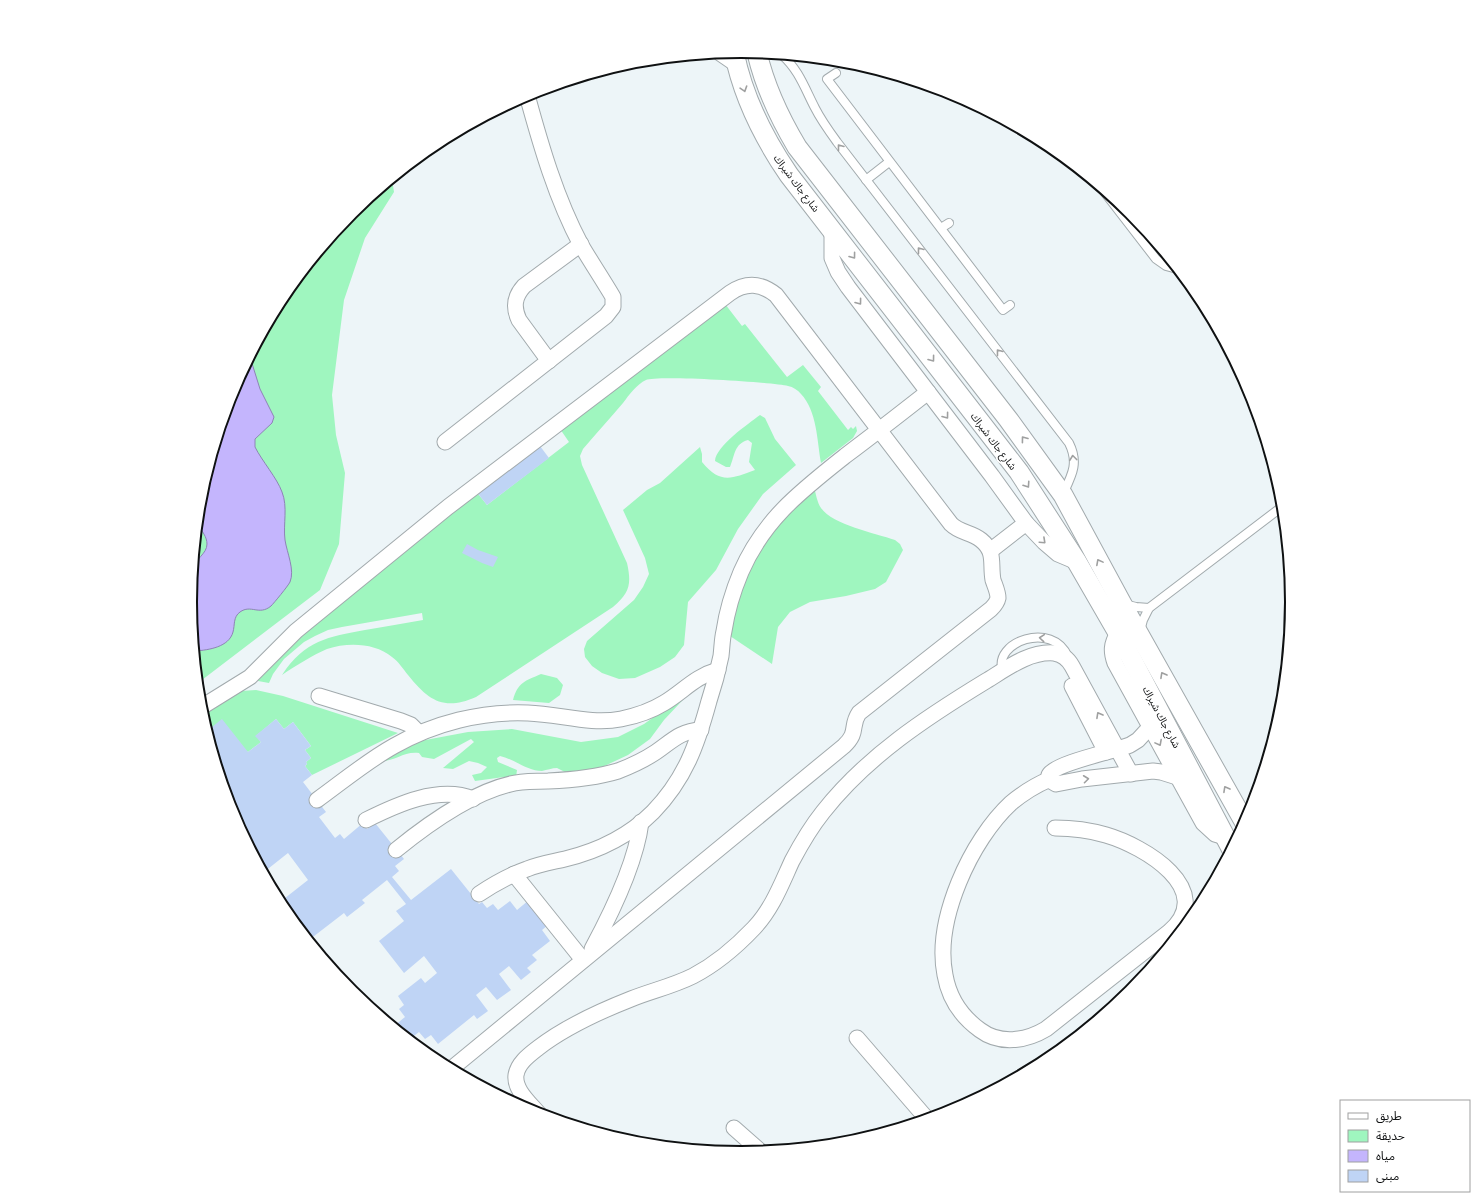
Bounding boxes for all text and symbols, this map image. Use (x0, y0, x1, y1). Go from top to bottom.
one-way arrow (739, 86, 748, 93)
one-way arrow (838, 144, 845, 151)
street label: شارع جاك شيراك (770, 152, 822, 215)
one-way arrow (918, 247, 925, 254)
one-way arrow (848, 251, 855, 258)
one-way arrow (854, 297, 861, 304)
one-way arrow (997, 350, 1004, 357)
one-way arrow (927, 354, 934, 361)
street label: شارع جاك شيراك (967, 410, 1019, 473)
one-way arrow (941, 412, 948, 419)
one-way arrow (1021, 437, 1028, 444)
one-way arrow (1069, 455, 1078, 461)
one-way arrow (1022, 481, 1030, 488)
one-way arrow (1038, 536, 1046, 544)
one-way arrow (1097, 558, 1104, 566)
one-way arrow (1039, 633, 1045, 642)
one-way arrow (1160, 672, 1167, 679)
street label: شارع جاك شيراك (1139, 684, 1183, 751)
one-way arrow (1097, 712, 1104, 719)
one-way arrow (1154, 739, 1162, 746)
one-way arrow (1083, 774, 1089, 783)
one-way arrow (1223, 786, 1230, 793)
legend (1340, 1100, 1470, 1192)
text: طريق (1376, 1108, 1402, 1124)
text: حديقة (1376, 1128, 1405, 1143)
text: مياه (1376, 1148, 1395, 1163)
text: مبنى (1376, 1168, 1399, 1183)

